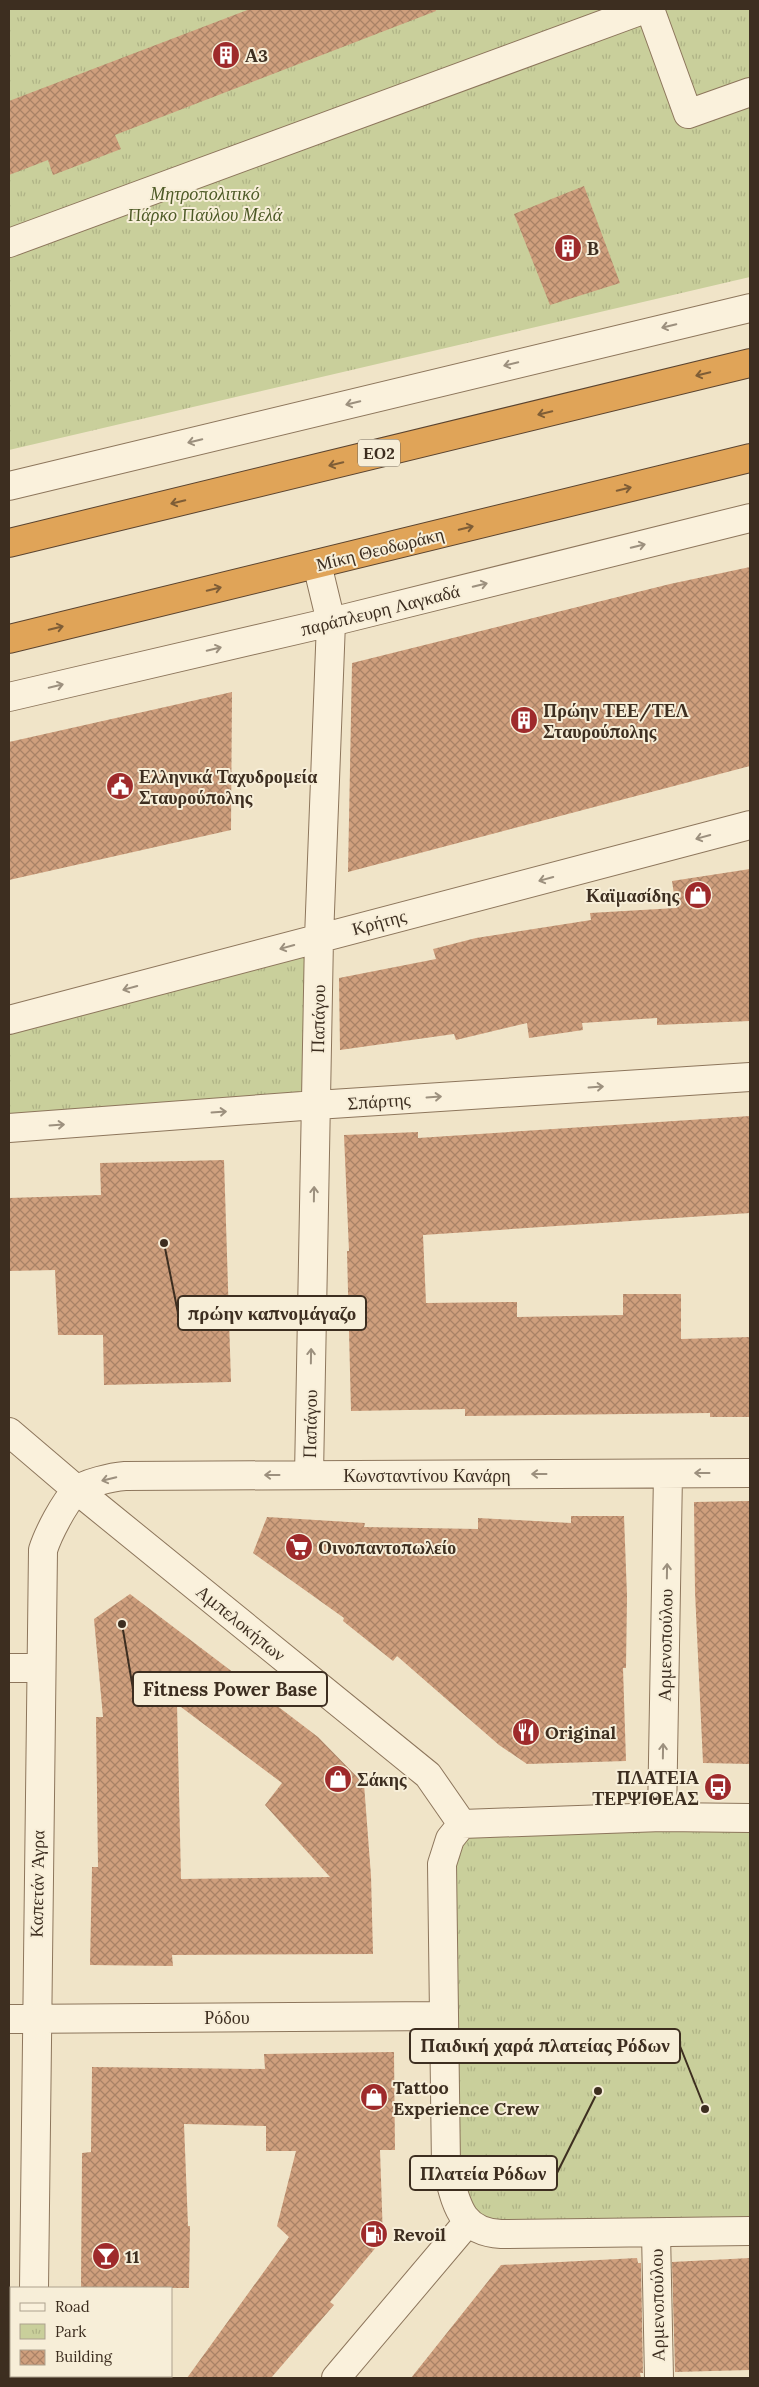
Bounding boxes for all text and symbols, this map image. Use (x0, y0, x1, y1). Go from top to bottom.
building icon: Α3 (211, 40, 241, 70)
place label: Α3 (245, 44, 268, 67)
park label: Μητροπολιτικό Πάρκο Παύλου Μελά (128, 182, 283, 226)
building icon: Β (553, 233, 583, 263)
place label: Β (587, 237, 599, 260)
one-way arrow (661, 322, 677, 331)
one-way arrow (503, 360, 519, 369)
one-way arrow (695, 370, 711, 379)
one-way arrow (345, 399, 361, 408)
one-way arrow (538, 409, 554, 418)
one-way arrow (187, 437, 203, 446)
road number: ΕΟ2 (358, 439, 400, 466)
one-way arrow (329, 460, 345, 469)
one-way arrow (615, 484, 631, 493)
one-way arrow (171, 498, 187, 507)
street label: Μίκη Θεοδωράκη (314, 522, 446, 576)
one-way arrow (458, 523, 474, 532)
one-way arrow (629, 541, 645, 550)
street label: παράπλευρη Λαγκαδά (298, 579, 463, 641)
one-way arrow (471, 580, 487, 589)
one-way arrow (206, 584, 222, 593)
one-way arrow (48, 623, 64, 632)
one-way arrow (206, 644, 222, 653)
one-way arrow (48, 681, 64, 690)
place label: Πρώην ΤΕΕ/ΤΕΛ Σταυρούπολης (543, 699, 689, 743)
building icon: Πρώην ΤΕΕ/ΤΕΛ Σταυρούπολης (509, 705, 539, 735)
place label: Ελληνικά Ταχυδρομεία Σταυρούπολης (139, 765, 317, 809)
public building icon: Ελληνικά Ταχυδρομεία Σταυρούπολης (105, 771, 135, 801)
one-way arrow (695, 833, 711, 842)
one-way arrow (538, 874, 554, 884)
shop icon: Καϊμασίδης (683, 880, 713, 910)
place label: Καϊμασίδης (586, 884, 679, 907)
street label: Κρήτης (349, 904, 409, 940)
one-way arrow (280, 942, 296, 952)
one-way arrow (123, 984, 139, 993)
street label: Παπάγου (306, 984, 330, 1054)
one-way arrow (588, 1082, 604, 1091)
street label: Σπάρτης (347, 1087, 411, 1115)
one-way arrow (426, 1093, 442, 1102)
one-way arrow (211, 1108, 227, 1117)
one-way arrow (49, 1120, 65, 1129)
one-way arrow (309, 1186, 319, 1202)
callout: πρώην καπνομάγαζο (178, 1296, 366, 1330)
text: πρώην καπνομάγαζο (188, 1301, 356, 1325)
one-way arrow (306, 1349, 316, 1365)
street label: Παπάγου (298, 1389, 322, 1459)
street label: Κωνσταντίνου Κανάρη (343, 1464, 511, 1487)
one-way arrow (694, 1468, 710, 1478)
one-way arrow (531, 1469, 548, 1479)
one-way arrow (264, 1470, 280, 1480)
one-way arrow (102, 1475, 118, 1484)
supermarket icon: Οινοπαντοπωλείο (284, 1532, 314, 1562)
place label: Οινοπαντοπωλείο (318, 1536, 456, 1559)
one-way arrow (662, 1563, 671, 1579)
street label: Αμπελοκήπων (192, 1580, 290, 1666)
street label: Αρμενοπούλου (653, 1588, 677, 1702)
callout: Fitness Power Base (133, 1672, 327, 1706)
text: Fitness Power Base (143, 1677, 317, 1701)
restaurant icon: Original (511, 1717, 541, 1747)
place label: Original (545, 1721, 617, 1744)
one-way arrow (658, 1743, 668, 1760)
shop icon: Σάκης (323, 1764, 353, 1794)
place label: ΠΛΑΤΕΙΑ ΤΕΡΨΙΘΕΑΣ (592, 1766, 699, 1810)
place label: Σάκης (357, 1768, 407, 1791)
bus stop icon: ΠΛΑΤΕΙΑ ΤΕΡΨΙΘΕΑΣ (703, 1772, 733, 1802)
street label: Καπετάν Άγρα (25, 1830, 49, 1938)
street label: Ρόδου (204, 2006, 250, 2029)
callout: Παιδική χαρά πλατείας Ρόδων (410, 2029, 680, 2063)
text: Παιδική χαρά πλατείας Ρόδων (420, 2033, 670, 2057)
place label: Tattoo Experience Crew (393, 2076, 540, 2120)
shop icon: Tattoo Experience Crew (359, 2082, 389, 2112)
callout: Πλατεία Ρόδων (410, 2156, 557, 2190)
text: Πλατεία Ρόδων (420, 2161, 547, 2185)
fuel station icon: Revoil (359, 2219, 389, 2249)
place label: Revoil (393, 2223, 446, 2246)
bar icon: 11 (91, 2241, 121, 2271)
place label: 11 (125, 2245, 140, 2268)
street label: Αρμενοπούλου (645, 2248, 669, 2362)
legend (10, 2287, 172, 2377)
text: Road (55, 2297, 90, 2316)
text: Park (55, 2322, 86, 2341)
text: Building (55, 2347, 113, 2366)

